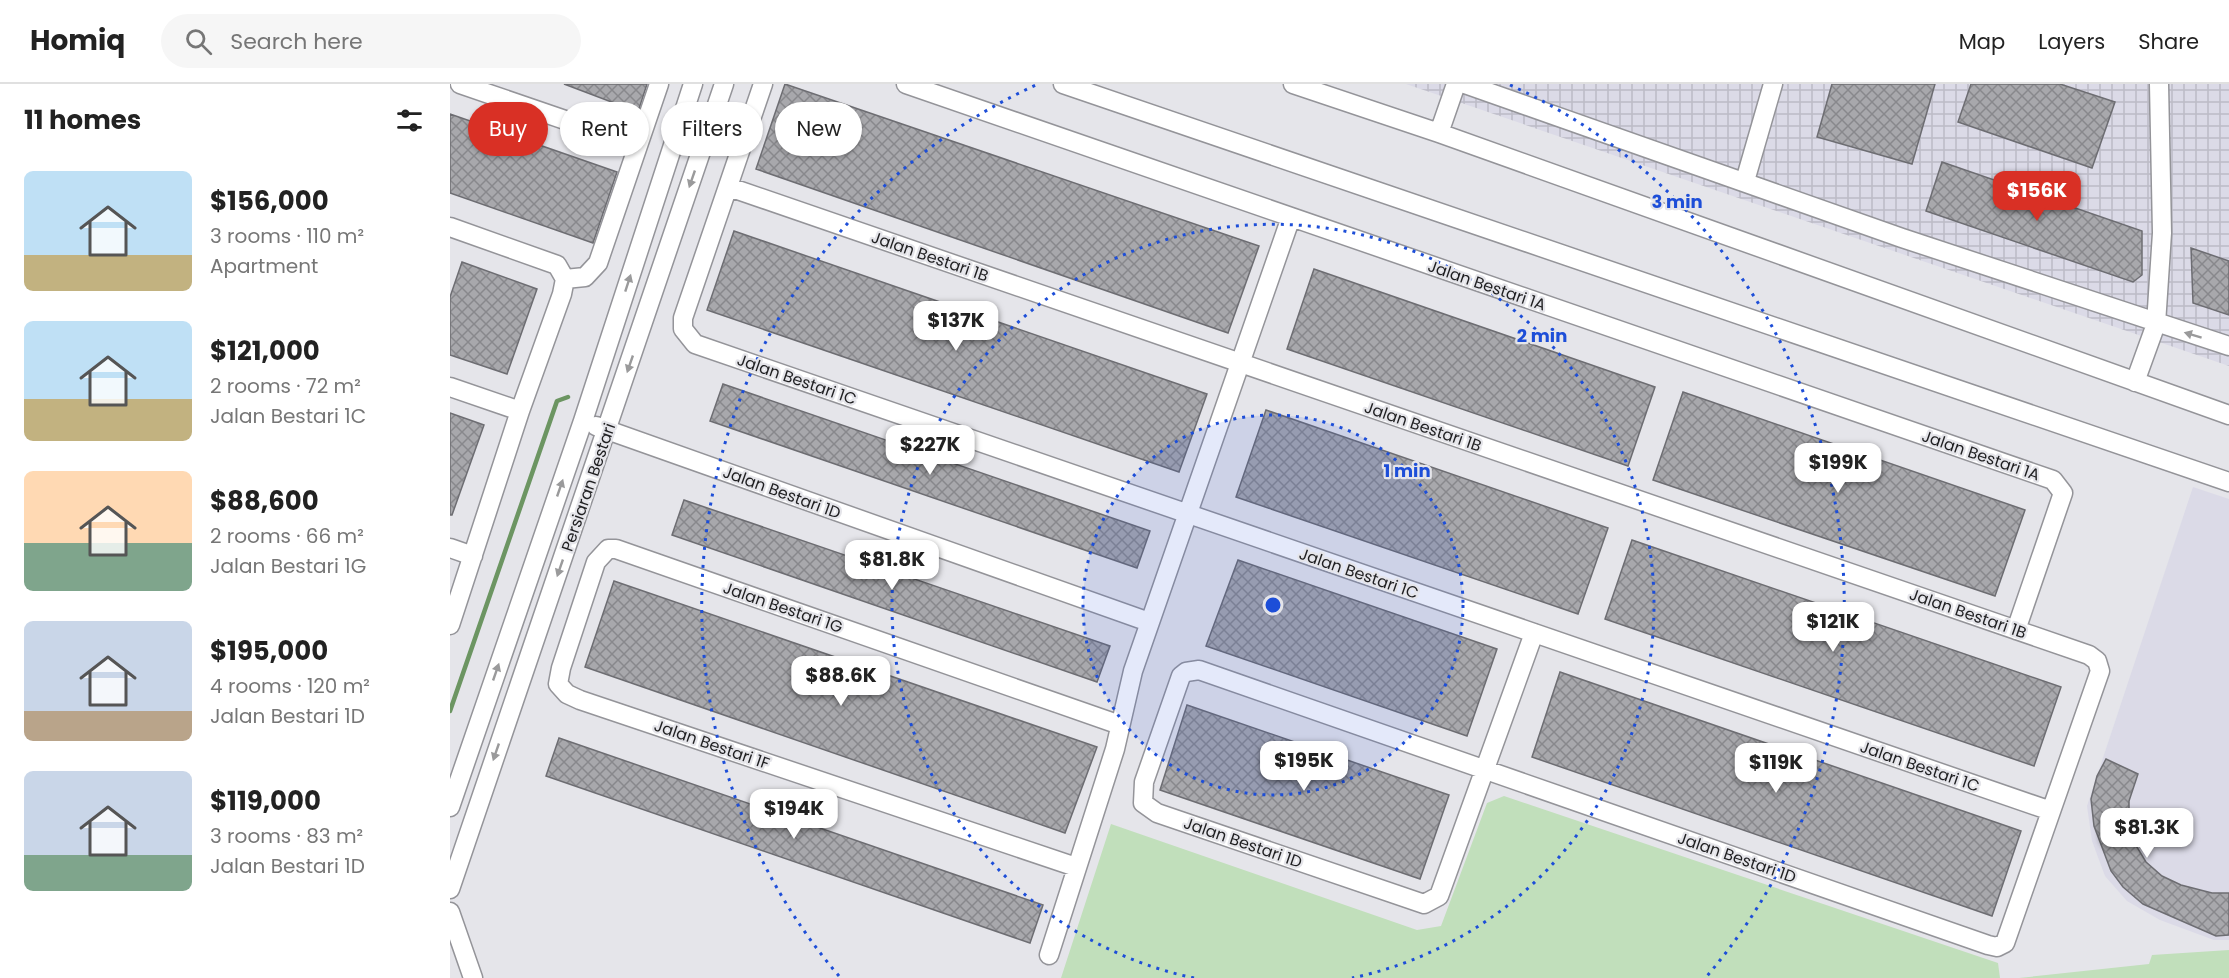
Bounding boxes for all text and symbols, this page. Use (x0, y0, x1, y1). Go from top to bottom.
search box (161, 14, 581, 68)
text: Homiq (30, 21, 125, 60)
icon: search (182, 25, 215, 58)
text: Search here (230, 26, 363, 57)
text: Map (1959, 27, 2005, 56)
text: Layers (2038, 27, 2105, 56)
text: Share (2138, 27, 2199, 56)
text: 11 homes (24, 102, 141, 138)
chip: Buy (468, 102, 548, 156)
chip: Rent (560, 102, 649, 156)
chip: Filters (661, 102, 763, 156)
chip: New (775, 102, 862, 156)
icon: filters (393, 104, 426, 137)
one-way arrow (687, 170, 697, 188)
pin: $156K (1995, 171, 2079, 222)
text: $156K (2007, 176, 2067, 204)
text: $156,000 (210, 183, 329, 219)
text: 3 min (1651, 189, 1703, 214)
icon: home (72, 195, 144, 267)
text: 3 rooms · 110 m² (210, 222, 364, 250)
street label: Jalan Bestari 1B (868, 226, 992, 287)
text: Apartment (210, 252, 318, 280)
street label: Jalan Bestari 1A (1425, 255, 1549, 316)
one-way arrow (624, 274, 634, 292)
pin: $137K (914, 301, 998, 352)
text: $137K (927, 306, 985, 334)
text: 2 min (1517, 323, 1567, 348)
one-way arrow (2184, 330, 2202, 339)
text: $121,000 (210, 333, 320, 369)
icon: home (72, 345, 144, 417)
street label: Jalan Bestari 1C (734, 348, 860, 411)
one-way arrow (625, 355, 634, 373)
text: 2 rooms · 72 m² (210, 372, 361, 400)
street label: Jalan Bestari 1B (1361, 396, 1485, 457)
text: Jalan Bestari 1C (210, 402, 366, 430)
street label: Persiaran Bestari (556, 420, 621, 554)
pin: $227K (888, 425, 972, 476)
street label: Jalan Bestari 1A (1919, 425, 2043, 486)
text: $227K (900, 430, 960, 458)
pin: $199K (1796, 443, 1880, 494)
text: $199K (1808, 448, 1868, 476)
text: 1 min (1383, 458, 1431, 483)
street label: Jalan Bestari 1D (720, 460, 844, 524)
one-way arrow (556, 479, 566, 497)
text: $88,600 (210, 483, 319, 519)
icon: home (72, 495, 144, 567)
text: 2 rooms · 66 m² (210, 522, 364, 550)
pin: $81.8K (843, 540, 941, 591)
street label: Jalan Bestari 1C (1296, 542, 1422, 605)
text: $81.8K (859, 545, 925, 573)
text: Jalan Bestari 1G (210, 552, 366, 580)
one-way arrow (554, 559, 564, 577)
street label: Jalan Bestari 1G (720, 576, 846, 639)
street label: Jalan Bestari 1B (1906, 583, 2030, 644)
centre of rings (1263, 595, 1283, 615)
pin: $121K (1791, 602, 1875, 653)
text: $121K (1806, 607, 1860, 635)
text: $195,000 (210, 633, 328, 669)
icon: home (72, 645, 144, 717)
pin: $88.6K (792, 656, 890, 707)
text: $88.6K (805, 661, 877, 689)
one-way arrow (492, 663, 502, 681)
text: 4 rooms · 120 m² (210, 672, 370, 700)
text: Jalan Bestari 1D (210, 702, 365, 730)
street label: Jalan Bestari 1F (651, 714, 773, 775)
street label: Jalan Bestari 1C (1857, 735, 1983, 798)
pin: $195K (1262, 741, 1346, 792)
pin: $119K (1734, 743, 1818, 794)
one-way arrow (490, 744, 500, 762)
text: $195K (1274, 746, 1334, 774)
text: $119K (1749, 748, 1803, 776)
text: $119,000 (210, 783, 321, 819)
pin: $194K (752, 789, 836, 840)
text: $194K (764, 794, 824, 822)
icon: home (72, 795, 144, 867)
pin: $81.3K (2098, 808, 2196, 859)
street label: Jalan Bestari 1D (1181, 811, 1305, 874)
text: $81.3K (2114, 813, 2180, 841)
text: 3 rooms · 83 m² (210, 822, 363, 850)
street label: Jalan Bestari 1D (1675, 826, 1799, 889)
text: Jalan Bestari 1D (210, 852, 365, 880)

